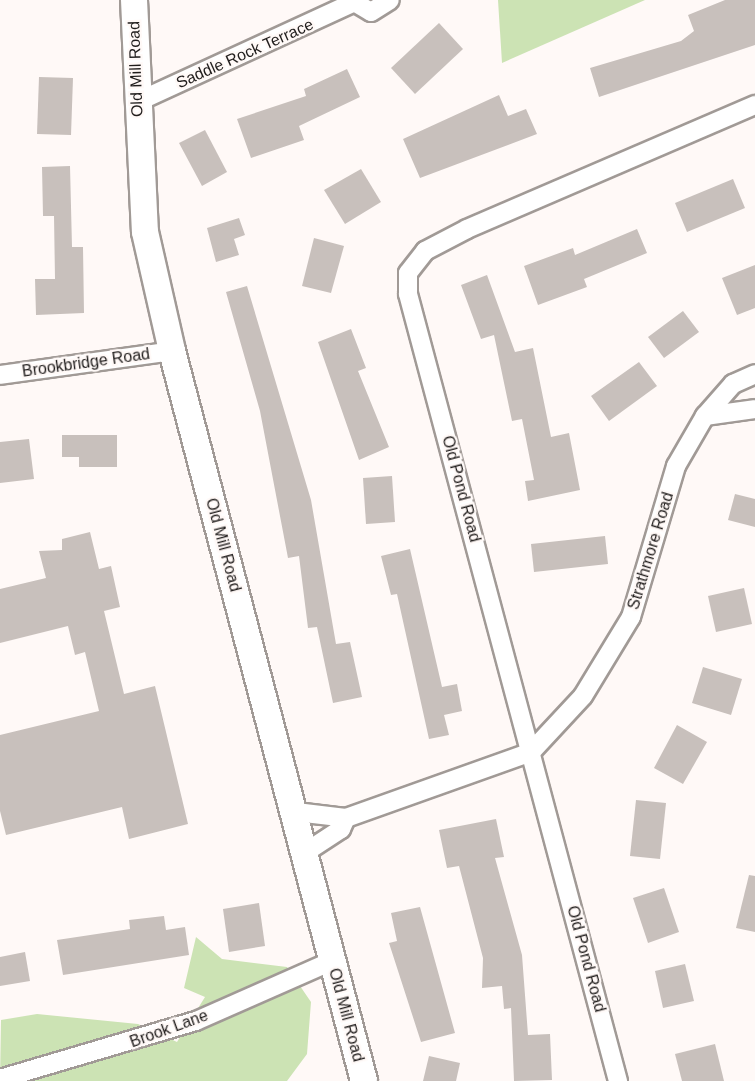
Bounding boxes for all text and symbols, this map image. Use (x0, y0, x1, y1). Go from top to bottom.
street label: Saddle Rock Terrace (173, 15, 317, 93)
street label: Old Mill Road (125, 21, 147, 117)
street label: Brookbridge Road (21, 345, 151, 381)
street label: Old Pond Road (438, 434, 484, 544)
street label: Strathmore Road (624, 490, 678, 612)
street label: Old Mill Road (201, 496, 245, 594)
street label: Old Pond Road (563, 904, 609, 1014)
street label: Old Mill Road (324, 966, 368, 1064)
street label: Brook Lane (127, 1006, 211, 1052)

